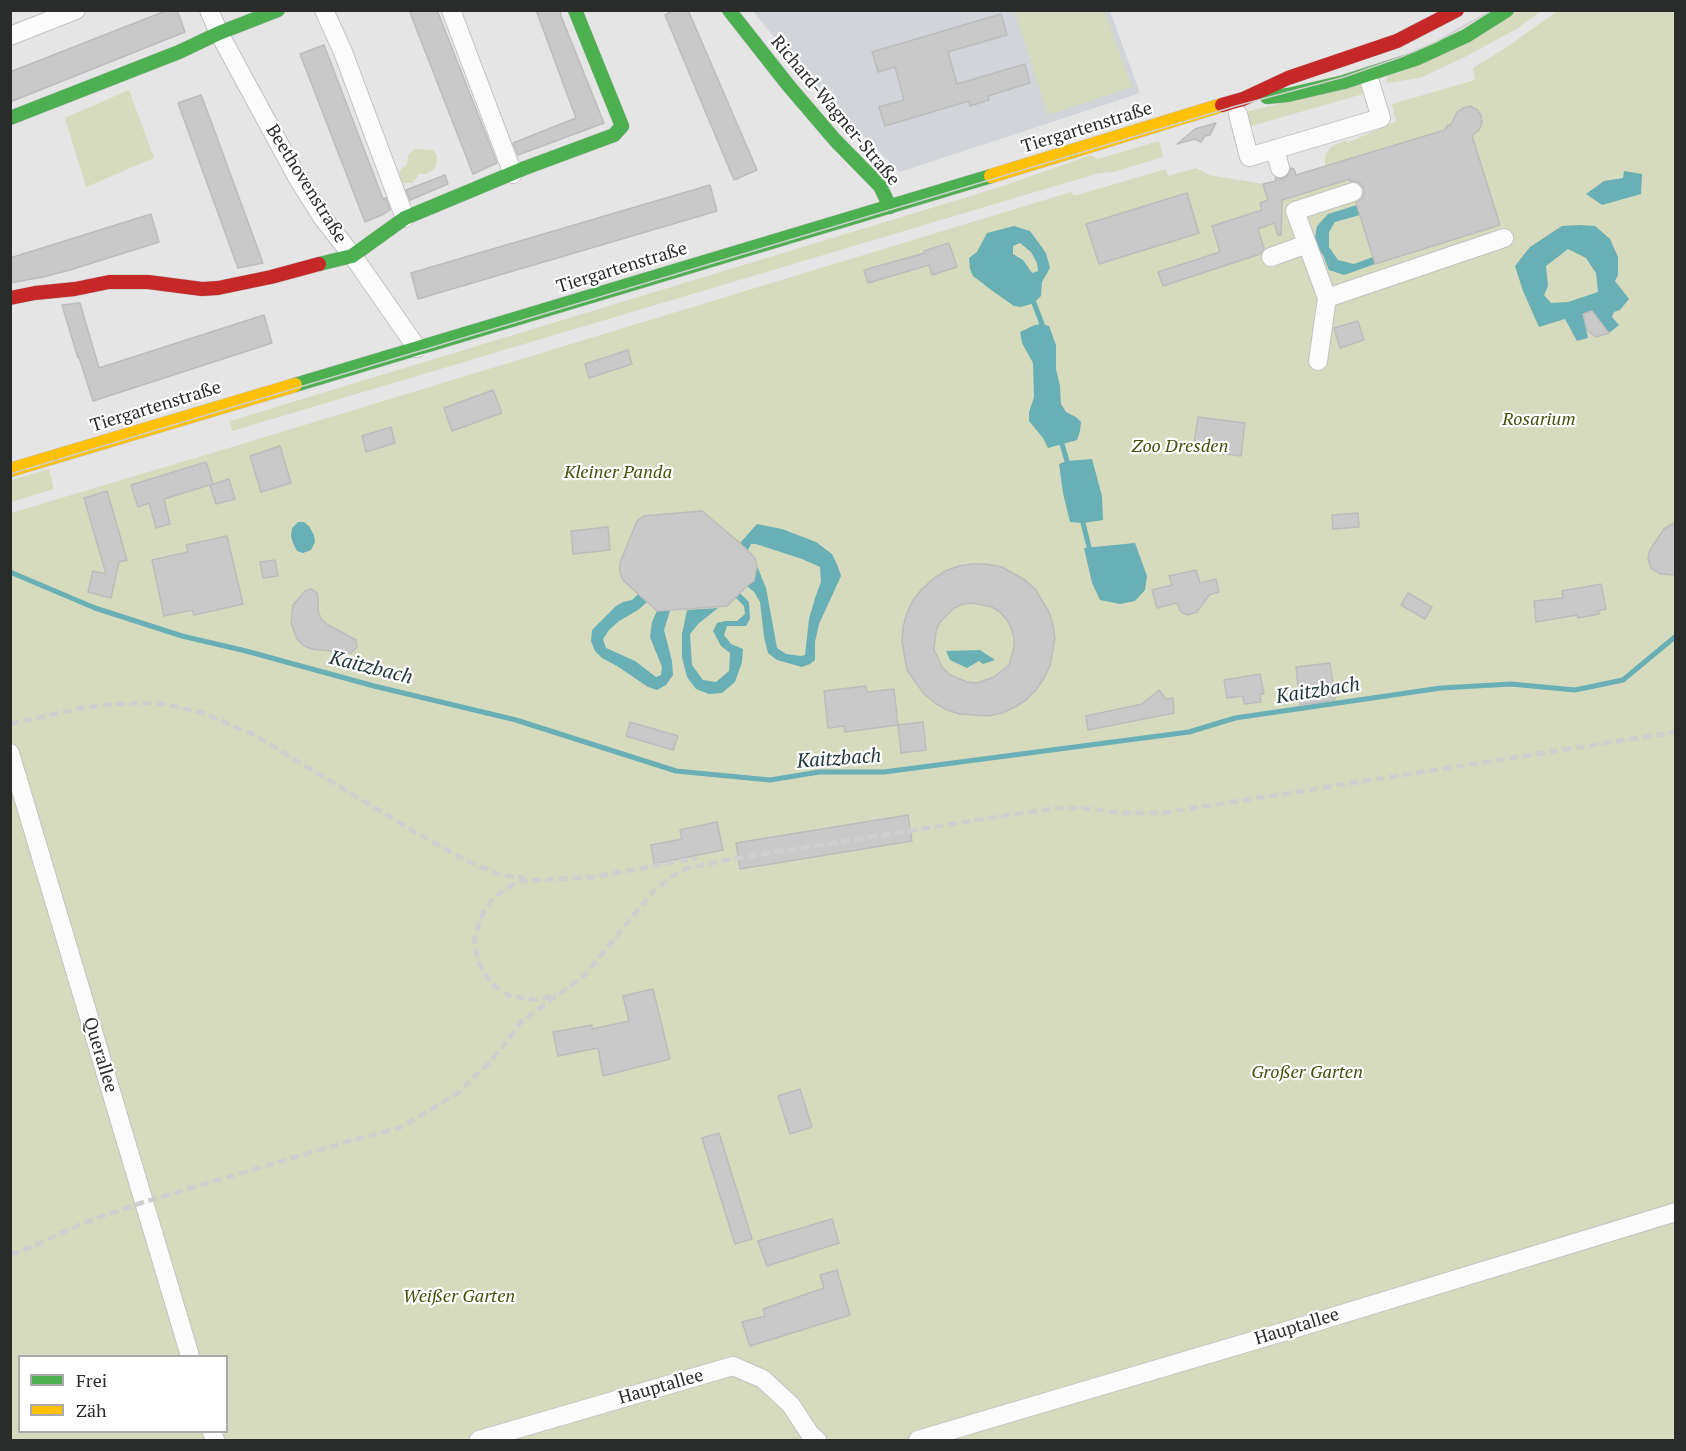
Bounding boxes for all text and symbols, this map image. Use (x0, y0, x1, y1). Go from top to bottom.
street label: Richard-Wagner-Straße (766, 32, 904, 190)
street label: Tiergartenstraße (1019, 98, 1155, 158)
street label: Beethovenstraße (261, 121, 351, 247)
street label: Tiergartenstraße (554, 238, 690, 298)
street label: Tiergartenstraße (88, 377, 224, 437)
park label: Rosarium (1502, 409, 1576, 431)
park label: Zoo Dresden (1132, 436, 1228, 458)
park label: Kleiner Panda (564, 462, 672, 484)
water label: Kaitzbach (327, 646, 415, 690)
water label: Kaitzbach (1274, 673, 1362, 709)
water label: Kaitzbach (796, 744, 882, 774)
street label: Querallee (78, 1015, 122, 1095)
park label: Großer Garten (1251, 1062, 1363, 1084)
park label: Weißer Garten (403, 1286, 515, 1308)
street label: Hauptallee (1252, 1304, 1342, 1350)
legend (18, 1355, 228, 1433)
street label: Hauptallee (616, 1365, 706, 1409)
text: Frei (76, 1368, 107, 1392)
text: Zäh (76, 1398, 107, 1422)

